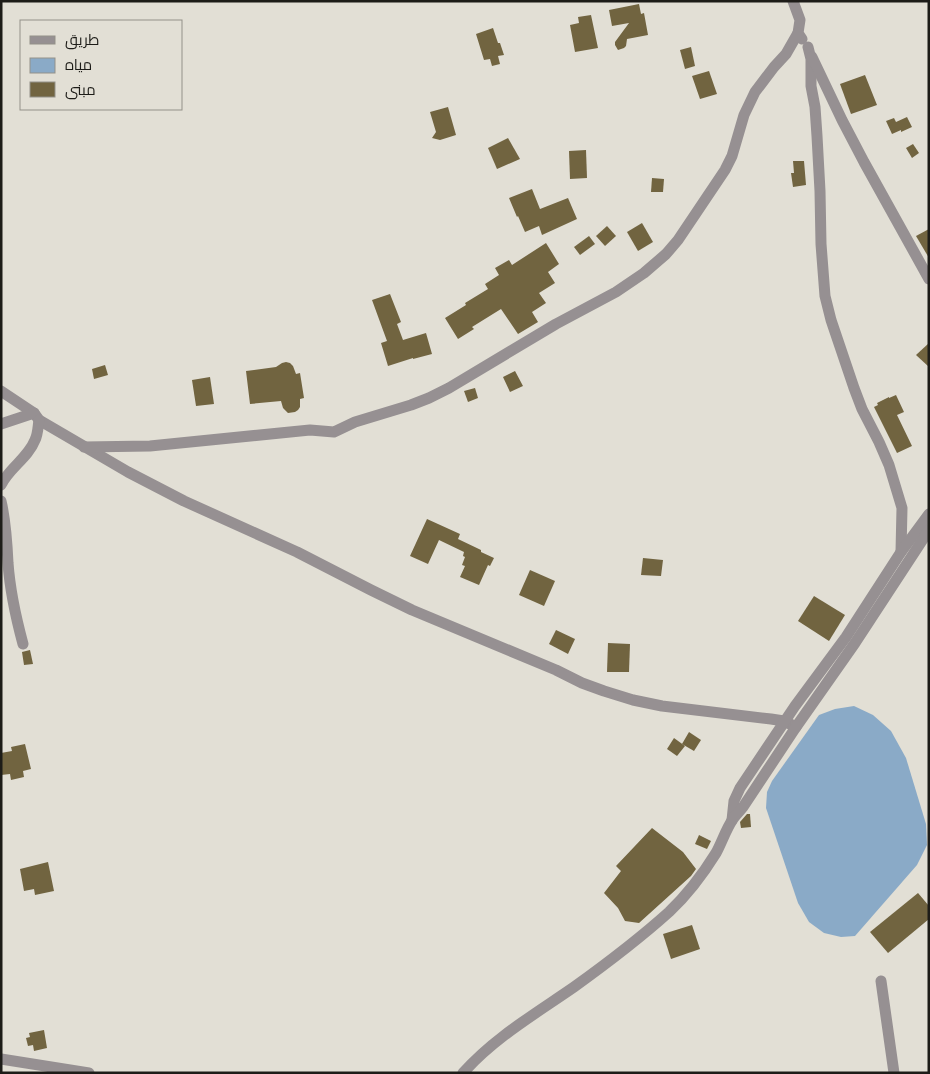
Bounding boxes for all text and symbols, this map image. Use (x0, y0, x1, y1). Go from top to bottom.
legend (20, 20, 182, 110)
text: طريق (65, 31, 99, 50)
text: مياه (65, 56, 92, 74)
text: مبنى (65, 81, 96, 100)

